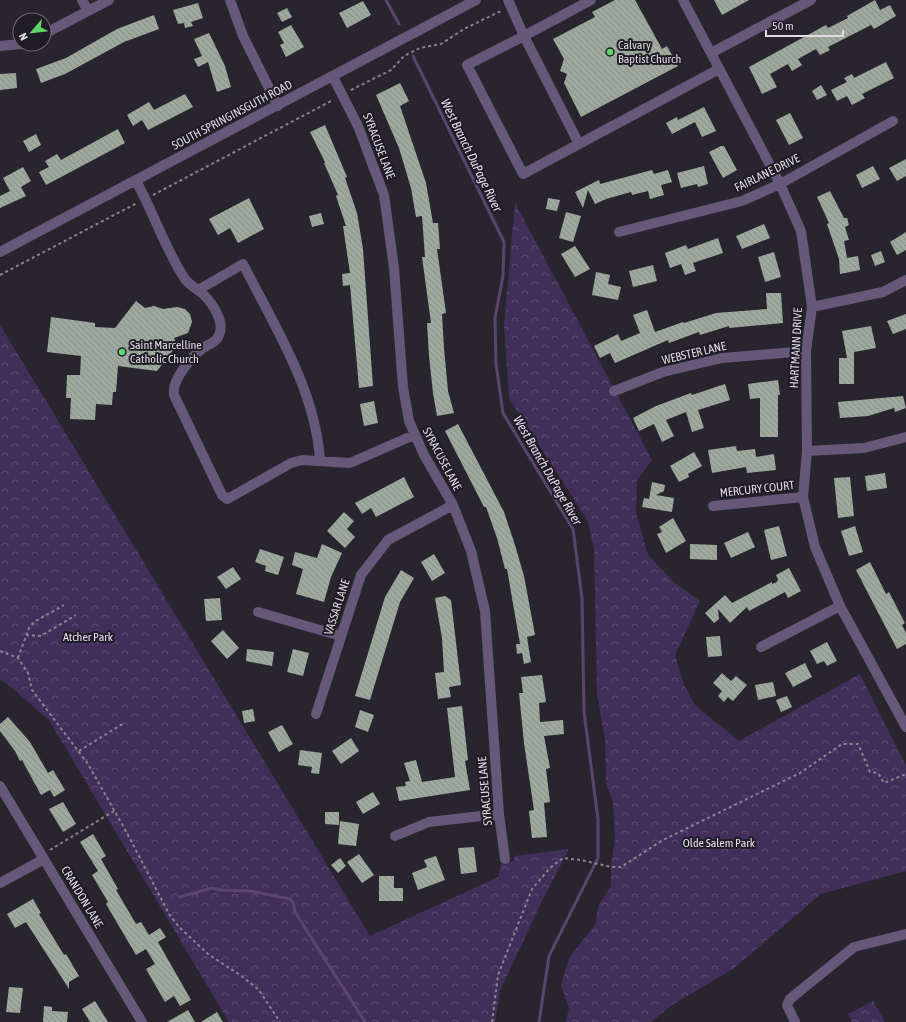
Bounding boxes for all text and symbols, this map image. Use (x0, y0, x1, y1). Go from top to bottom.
north arrow (12, 12, 52, 52)
scale bar (766, 12, 843, 38)
text: 50 m (772, 19, 794, 33)
text: N (16, 31, 30, 42)
place label: Calvary Baptist Church (618, 38, 681, 66)
marker: Calvary Baptist Church (605, 47, 615, 57)
street label: SOUTH SPRINGINSGUTH ROAD (169, 77, 295, 153)
water label: West Branch DuPage River (438, 96, 506, 215)
street label: SYRACUSE LANE (360, 111, 398, 181)
street label: FAIRLANE DRIVE (732, 151, 802, 195)
street label: HARTMANN DRIVE (787, 307, 805, 389)
place label: Saint Marcelline Catholic Church (130, 338, 202, 366)
street label: WEBSTER LANE (661, 339, 727, 367)
marker: Saint Marcelline Catholic Church (117, 347, 127, 357)
water label: West Branch DuPage River (510, 413, 586, 529)
street label: SYRACUSE LANE (420, 425, 464, 493)
street label: MERCURY COURT (719, 478, 796, 500)
street label: VASSAR LANE (321, 577, 353, 637)
park label: Atcher Park (63, 630, 114, 644)
street label: SYRACUSE LANE (475, 756, 495, 826)
park label: Olde Salem Park (683, 836, 756, 850)
street label: CRANDON LANE (58, 864, 106, 930)

